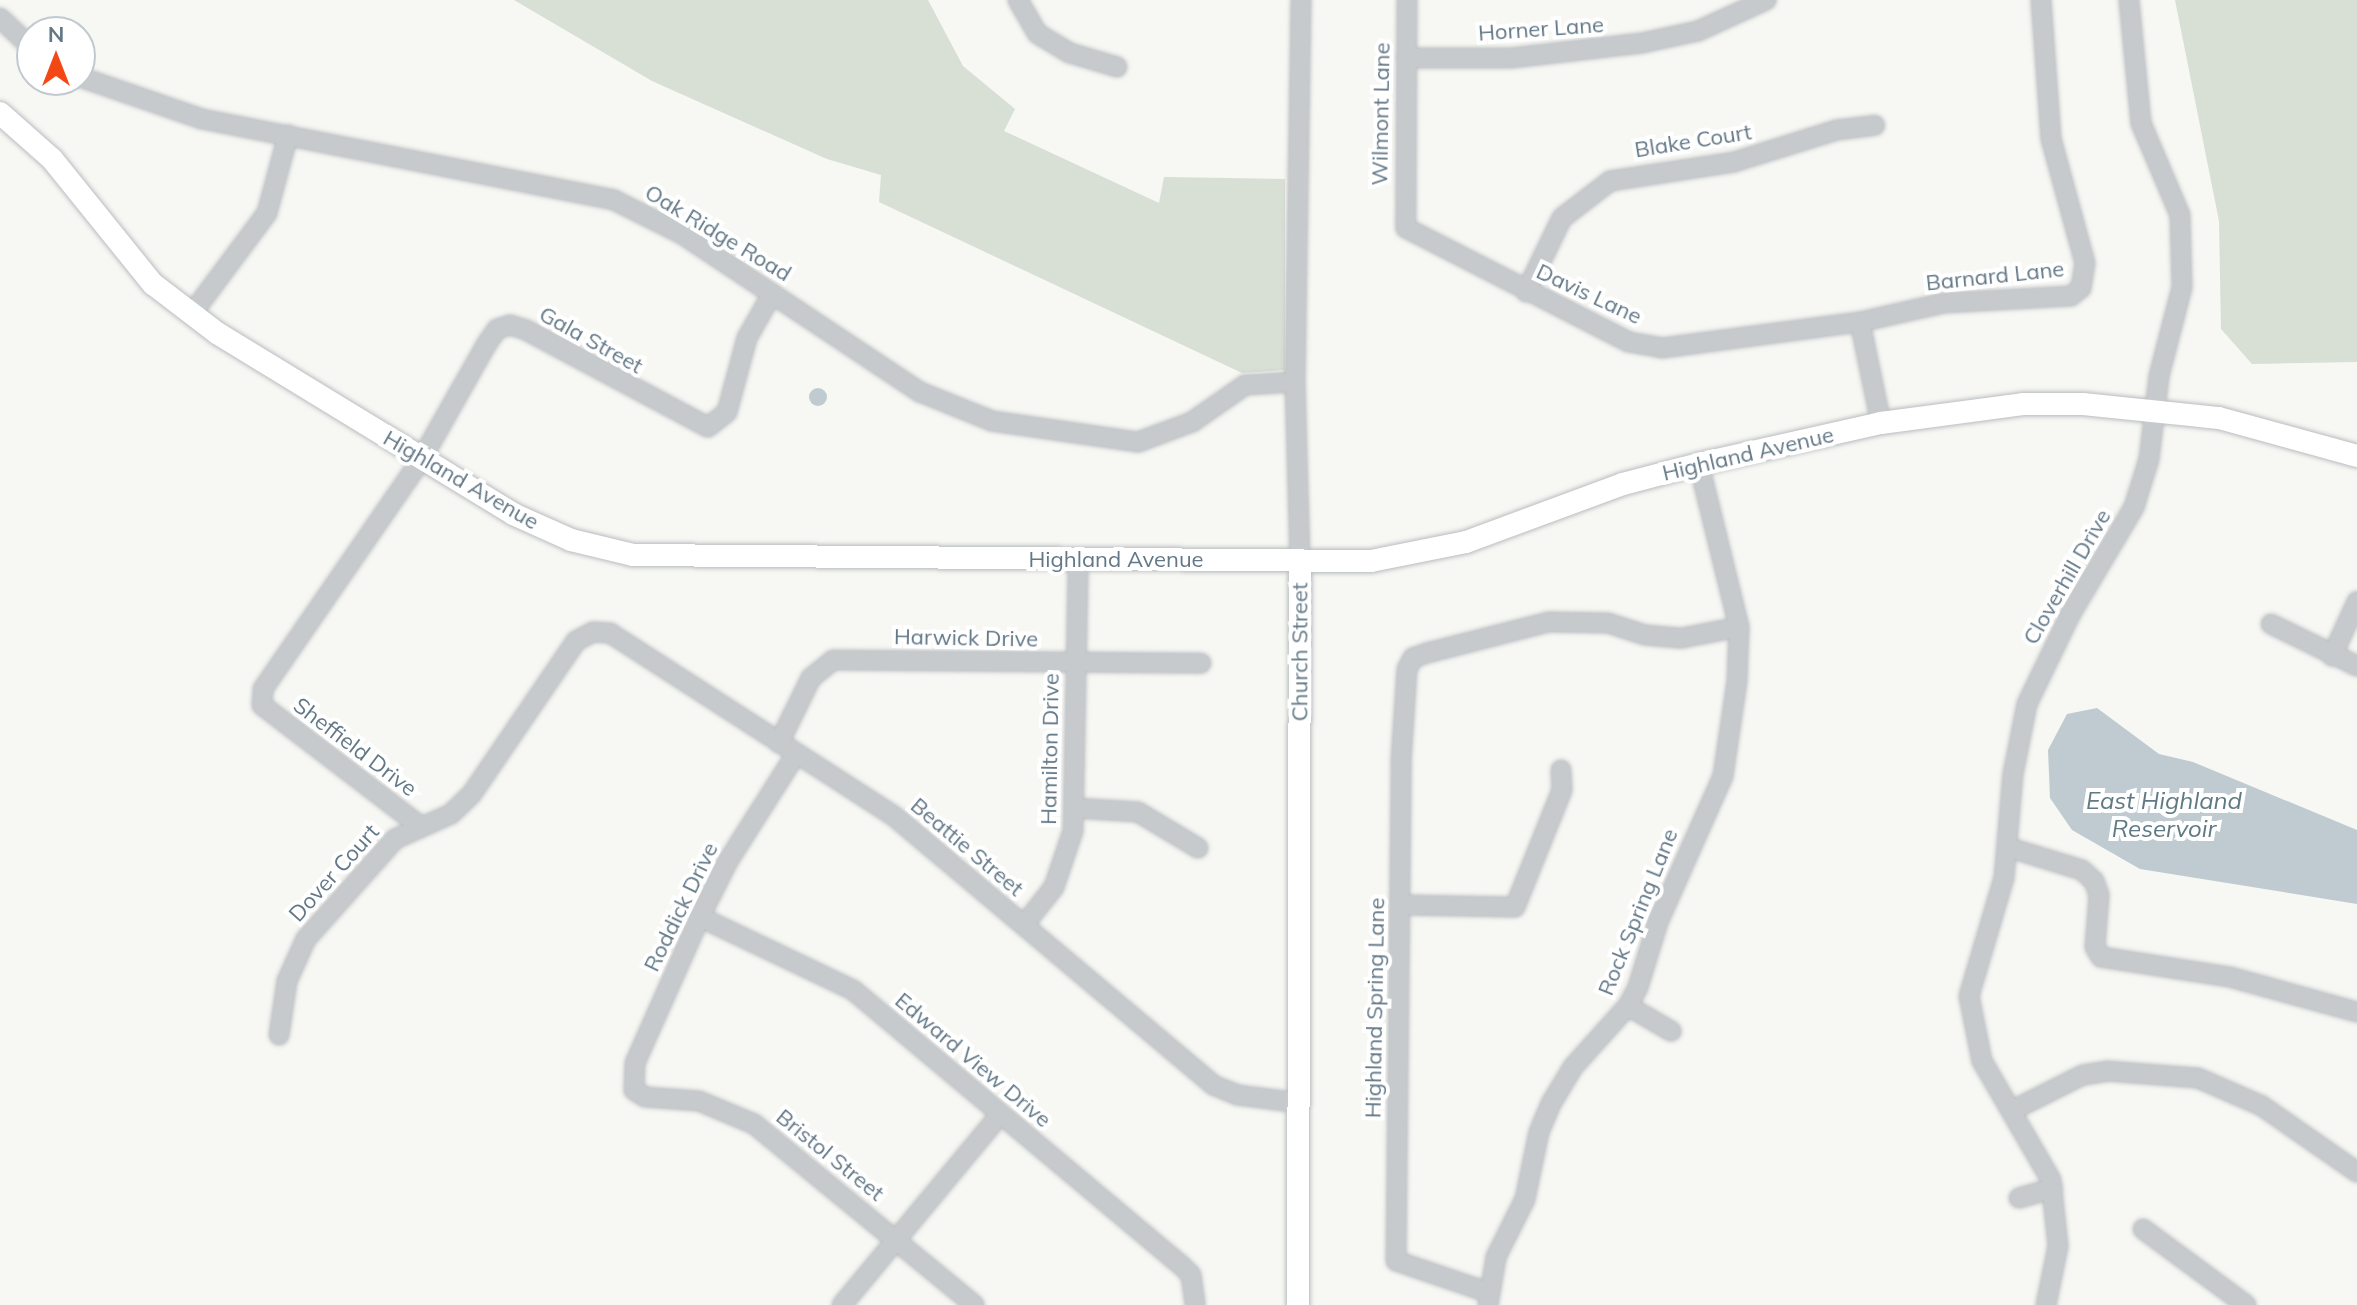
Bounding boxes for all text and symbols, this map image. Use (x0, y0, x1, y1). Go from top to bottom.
street label: Horner Lane (1477, 11, 1605, 47)
north arrow (16, 16, 96, 96)
text: N (48, 20, 64, 48)
street label: Wilmont Lane (1367, 42, 1395, 186)
street label: Blake Court (1633, 119, 1753, 163)
street label: Oak Ridge Road (640, 179, 796, 287)
street label: Barnard Lane (1924, 256, 2066, 296)
street label: Davis Lane (1532, 258, 1646, 330)
street label: Gala Street (535, 301, 647, 379)
street label: Highland Avenue (1660, 421, 1836, 487)
street label: Highland Avenue (379, 425, 543, 535)
street label: Cloverhill Drive (2018, 505, 2116, 649)
street label: Highland Avenue (1028, 547, 1204, 573)
street label: Church Street (1287, 583, 1313, 721)
street label: Harwick Drive (894, 624, 1038, 652)
street label: Hamilton Drive (1035, 673, 1065, 825)
street label: Sheffield Drive (288, 692, 422, 802)
water label: East Highland Reservoir (2086, 787, 2242, 843)
street label: Beattie Street (905, 792, 1029, 902)
street label: Dover Court (283, 819, 385, 927)
street label: Rock Spring Lane (1593, 825, 1683, 999)
street label: Roddick Drive (638, 838, 724, 976)
street label: Highland Spring Lane (1360, 897, 1390, 1119)
street label: Edward View Drive (890, 987, 1056, 1133)
street label: Bristol Street (771, 1104, 889, 1206)

